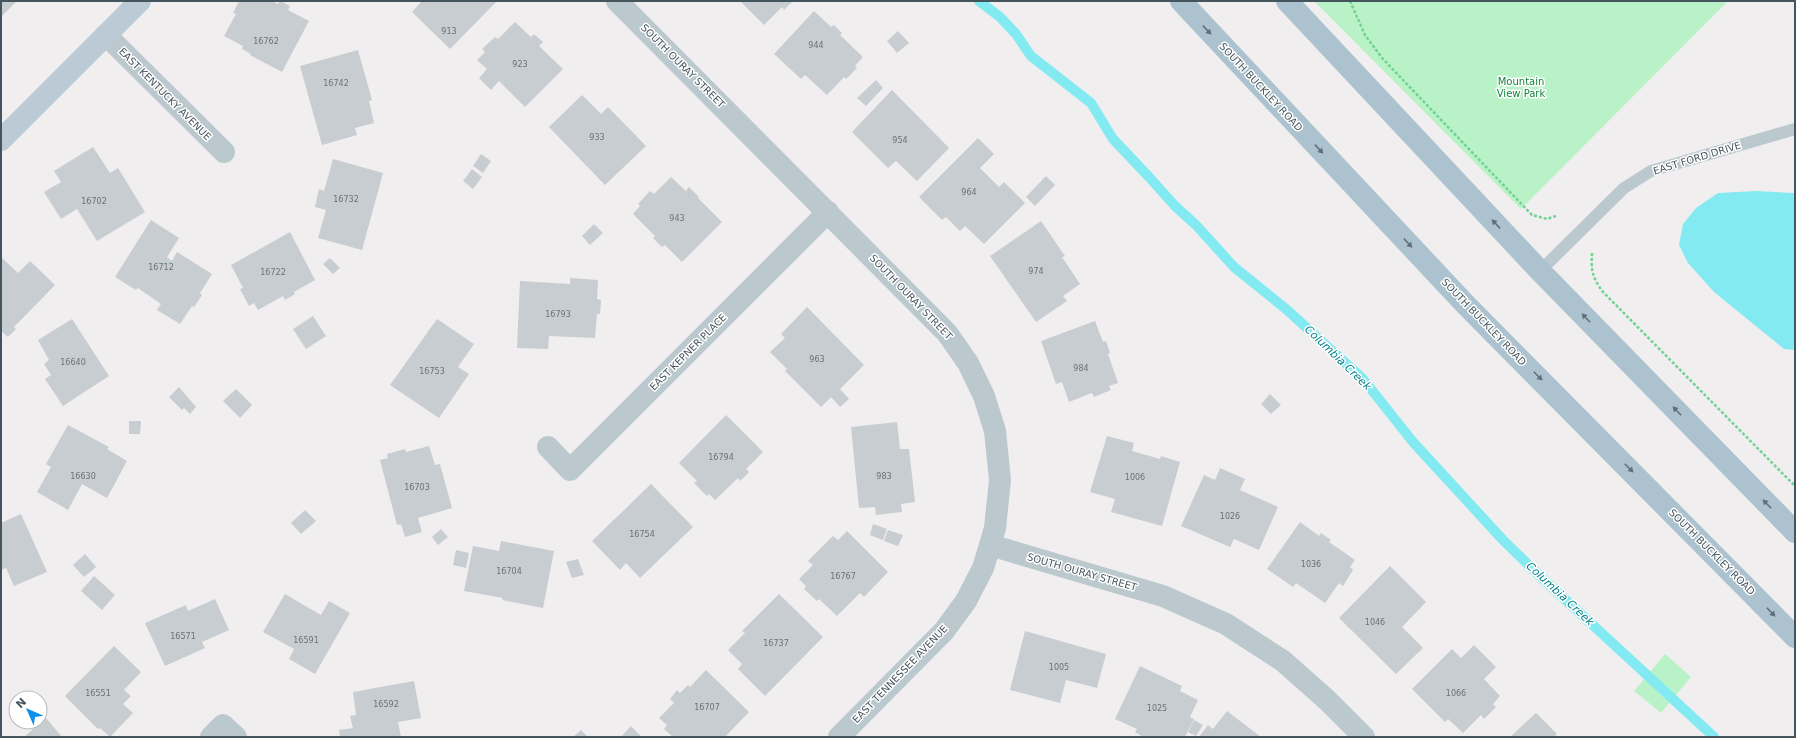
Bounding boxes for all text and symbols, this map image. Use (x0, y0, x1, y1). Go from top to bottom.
street label: SOUTH OURAY STREET (639, 22, 728, 111)
one-way arrow (1202, 25, 1212, 35)
house number: 913 (441, 27, 457, 36)
house number: 16762 (253, 37, 279, 46)
house number: 944 (808, 41, 824, 50)
street label: SOUTH BUCKLEY ROAD (1217, 41, 1305, 134)
street label: EAST KENTUCKY AVENUE (117, 46, 213, 142)
house number: 923 (512, 60, 528, 69)
park label: Mountain View Park (1497, 76, 1545, 99)
house number: 16742 (323, 79, 349, 88)
house number: 933 (589, 133, 605, 142)
house number: 954 (892, 136, 908, 145)
street label: EAST FORD DRIVE (1652, 139, 1742, 177)
one-way arrow (1314, 143, 1323, 154)
house number: 964 (961, 188, 977, 197)
house number: 16732 (333, 195, 359, 204)
house number: 16702 (81, 197, 107, 206)
house number: 943 (669, 214, 685, 223)
one-way arrow (1491, 219, 1501, 229)
one-way arrow (1403, 238, 1413, 248)
street label: SOUTH OURAY STREET (868, 252, 955, 342)
house number: 16712 (148, 263, 174, 272)
house number: 974 (1028, 267, 1044, 276)
house number: 16722 (260, 268, 286, 277)
street label: SOUTH BUCKLEY ROAD (1440, 276, 1529, 368)
house number: 16793 (545, 310, 571, 319)
street label: EAST KEPNER PLACE (648, 312, 728, 392)
one-way arrow (1581, 313, 1591, 323)
water label: Columbia Creek (1302, 323, 1374, 394)
house number: 963 (809, 355, 825, 364)
house number: 16640 (60, 358, 86, 367)
house number: 984 (1073, 364, 1089, 373)
house number: 16753 (419, 367, 445, 376)
one-way arrow (1533, 371, 1543, 381)
one-way arrow (1672, 406, 1682, 416)
house number: 16794 (708, 453, 734, 462)
one-way arrow (1624, 463, 1634, 473)
house number: 16630 (70, 472, 96, 481)
house number: 983 (876, 472, 892, 481)
house number: 1006 (1125, 473, 1145, 482)
house number: 16703 (404, 483, 430, 492)
one-way arrow (1763, 499, 1772, 509)
street label: SOUTH BUCKLEY ROAD (1667, 507, 1757, 597)
house number: 1026 (1220, 512, 1240, 521)
house number: 16754 (629, 530, 655, 539)
street label: SOUTH OURAY STREET (1026, 551, 1139, 593)
water label: Columbia Creek (1524, 559, 1597, 629)
house number: 1036 (1301, 560, 1321, 569)
house number: 16704 (496, 567, 522, 576)
house number: 16767 (830, 572, 856, 581)
one-way arrow (1766, 607, 1776, 617)
house number: 1046 (1365, 618, 1385, 627)
street label: EAST TENNESSEE AVENUE (850, 623, 950, 725)
house number: 16571 (170, 632, 196, 641)
house number: 16591 (293, 636, 319, 645)
house number: 16737 (763, 639, 789, 648)
house number: 1005 (1049, 663, 1069, 672)
house number: 16551 (85, 689, 111, 698)
house number: 1066 (1446, 689, 1466, 698)
north arrow (8, 690, 48, 730)
text: N (13, 695, 29, 711)
house number: 16592 (373, 700, 399, 709)
house number: 16707 (694, 703, 720, 712)
house number: 1025 (1147, 704, 1167, 713)

